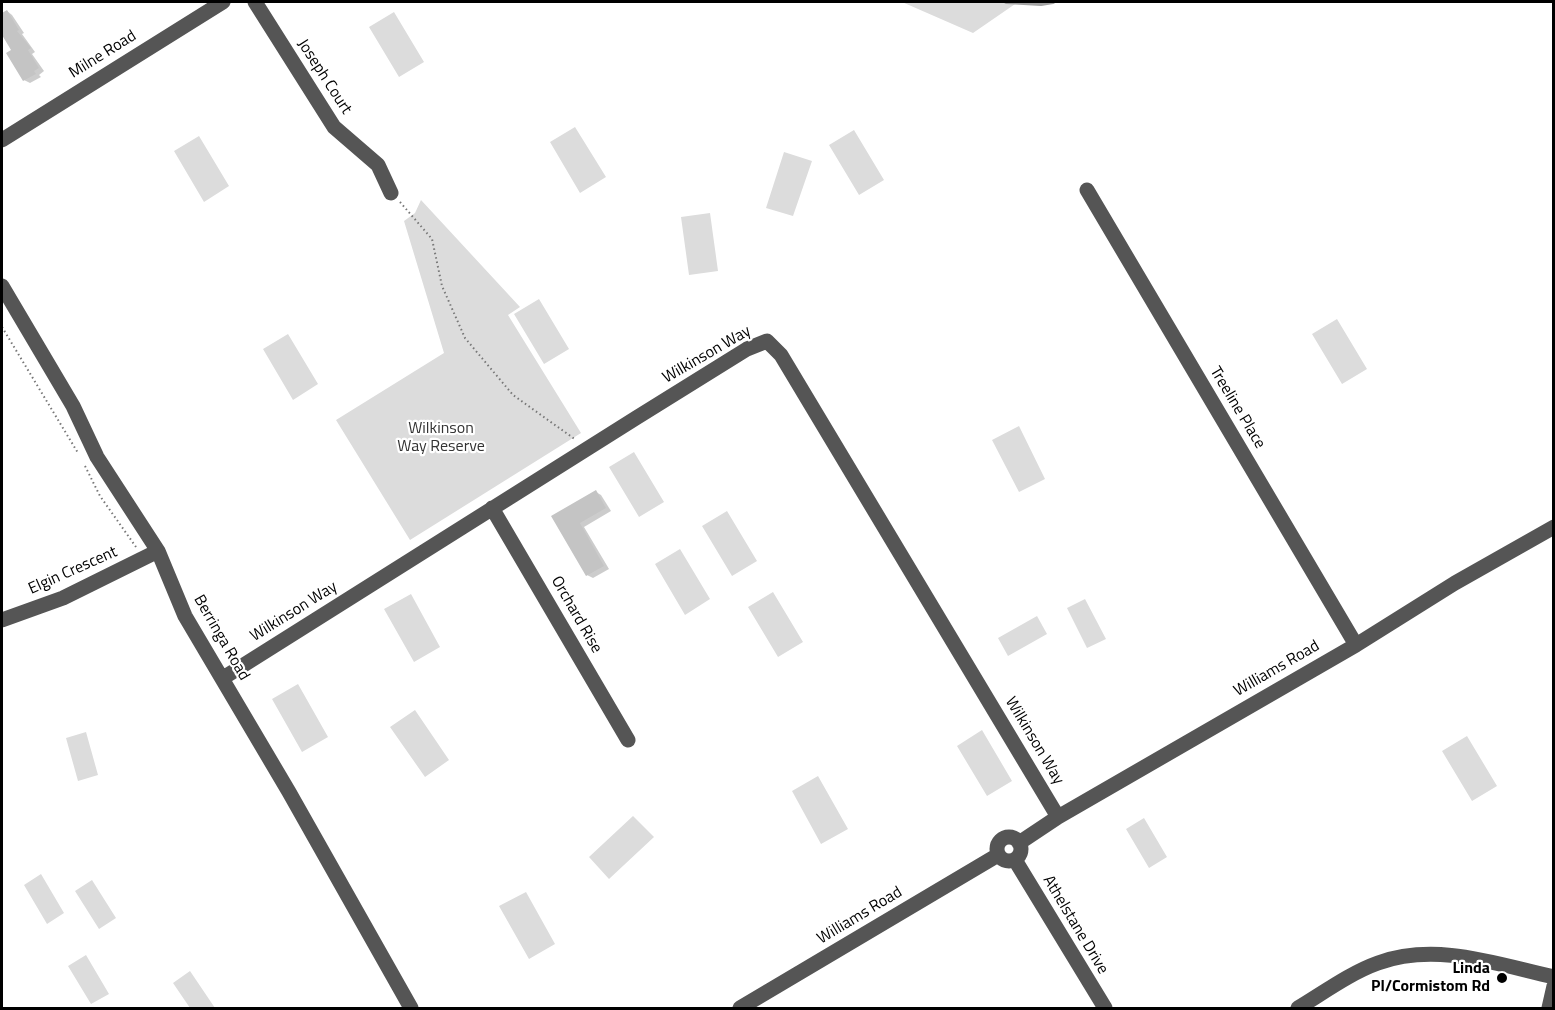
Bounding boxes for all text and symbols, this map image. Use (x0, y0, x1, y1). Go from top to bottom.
street label: Milne Road (66, 27, 140, 83)
street label: Joseph Court (293, 36, 355, 118)
street label: Wilkinson Way (659, 322, 755, 388)
street label: Treeline Place (1205, 364, 1269, 452)
park label: Wilkinson Way Reserve (397, 419, 485, 457)
street label: Elgin Crescent (26, 543, 120, 599)
street label: Orchard Rise (546, 573, 606, 657)
street label: Wilkinson Way (247, 578, 341, 646)
street label: Berringa Road (189, 592, 253, 684)
street label: Williams Road (1231, 637, 1323, 701)
street label: Wilkinson Way (1000, 694, 1068, 788)
street label: Athelstane Drive (1038, 872, 1112, 978)
street label: Williams Road (814, 883, 906, 949)
place label: Linda Pl/Cormistom Rd (1371, 959, 1490, 997)
marker: Linda Pl/Cormistom Rd (1495, 971, 1509, 985)

